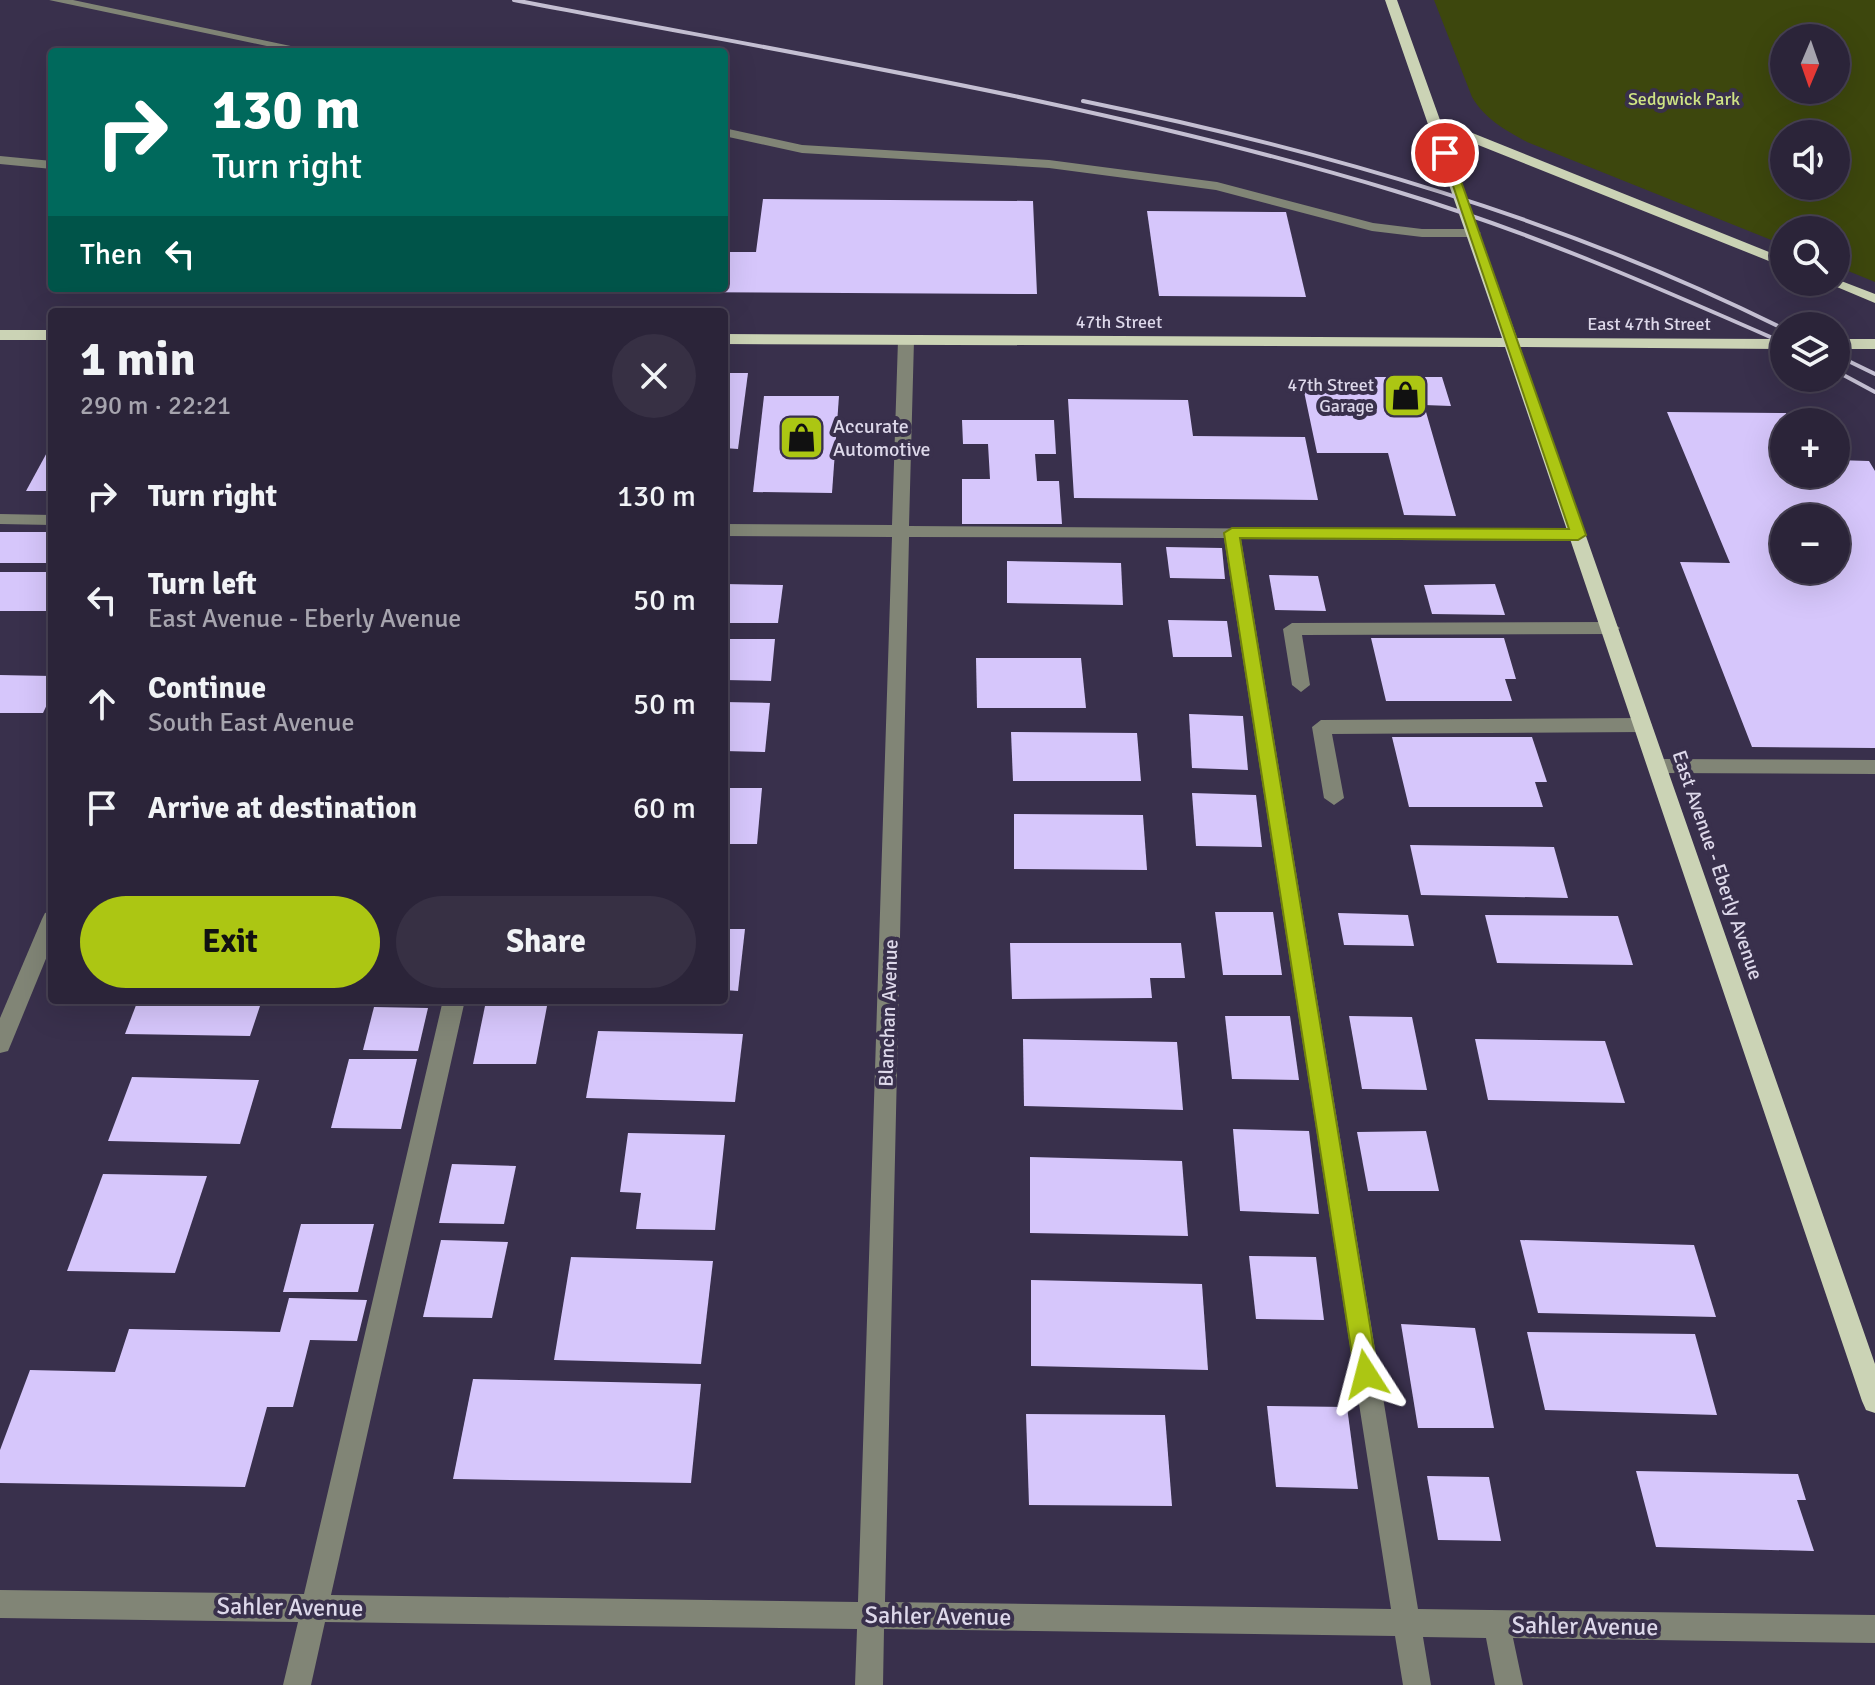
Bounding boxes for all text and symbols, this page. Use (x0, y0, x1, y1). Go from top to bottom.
north arrow (1770, 24, 1850, 104)
map controls (1770, 24, 1850, 584)
text: 130 m (212, 75, 360, 144)
icon: right (80, 80, 184, 184)
park label: Sedgwick Park (1628, 88, 1740, 110)
pin (1411, 119, 1479, 187)
button: sound (1770, 120, 1850, 200)
icon: arrive (1423, 131, 1467, 175)
text: Turn right (212, 144, 362, 189)
button: search (1770, 216, 1850, 296)
icon: left (158, 232, 202, 276)
text: Then (80, 236, 142, 273)
street label: 47th Street (1076, 311, 1162, 333)
button: layers (1770, 312, 1850, 392)
street label: East 47th Street (1587, 313, 1711, 335)
text: 1 min (80, 330, 196, 389)
button: close (612, 334, 696, 418)
shop icon: 47th Street Garage (1381, 371, 1429, 419)
place label: 47th Street Garage (1288, 374, 1374, 417)
text: 290 m · 22:21 (80, 390, 231, 422)
button: + (1770, 408, 1850, 488)
shop icon: Accurate Automotive (778, 413, 826, 461)
place label: Accurate Automotive (833, 414, 931, 462)
icon: right (80, 474, 124, 518)
text: Turn right (148, 478, 277, 515)
text: 130 m (617, 478, 696, 515)
button: − (1770, 504, 1850, 584)
text: Turn left (148, 566, 257, 603)
icon: left (80, 578, 124, 622)
text: 50 m (633, 582, 696, 619)
text: East Avenue - Eberly Avenue (148, 603, 461, 635)
text: Continue (148, 670, 266, 707)
icon: ahead (80, 682, 124, 726)
text: 50 m (633, 686, 696, 723)
text: South East Avenue (148, 707, 354, 739)
street label: East Avenue - Eberly Avenue (1666, 747, 1769, 983)
icon: arrive (80, 786, 124, 830)
text: Arrive at destination (148, 790, 417, 827)
text: 60 m (633, 790, 696, 827)
button: Exit (80, 896, 380, 988)
button: Share (396, 896, 696, 988)
street label: Blanchan Avenue (873, 939, 904, 1087)
position arrow (1324, 1332, 1408, 1416)
street label: Sahler Avenue (216, 1591, 364, 1623)
street label: Sahler Avenue (864, 1600, 1012, 1632)
street label: Sahler Avenue (1511, 1610, 1659, 1642)

